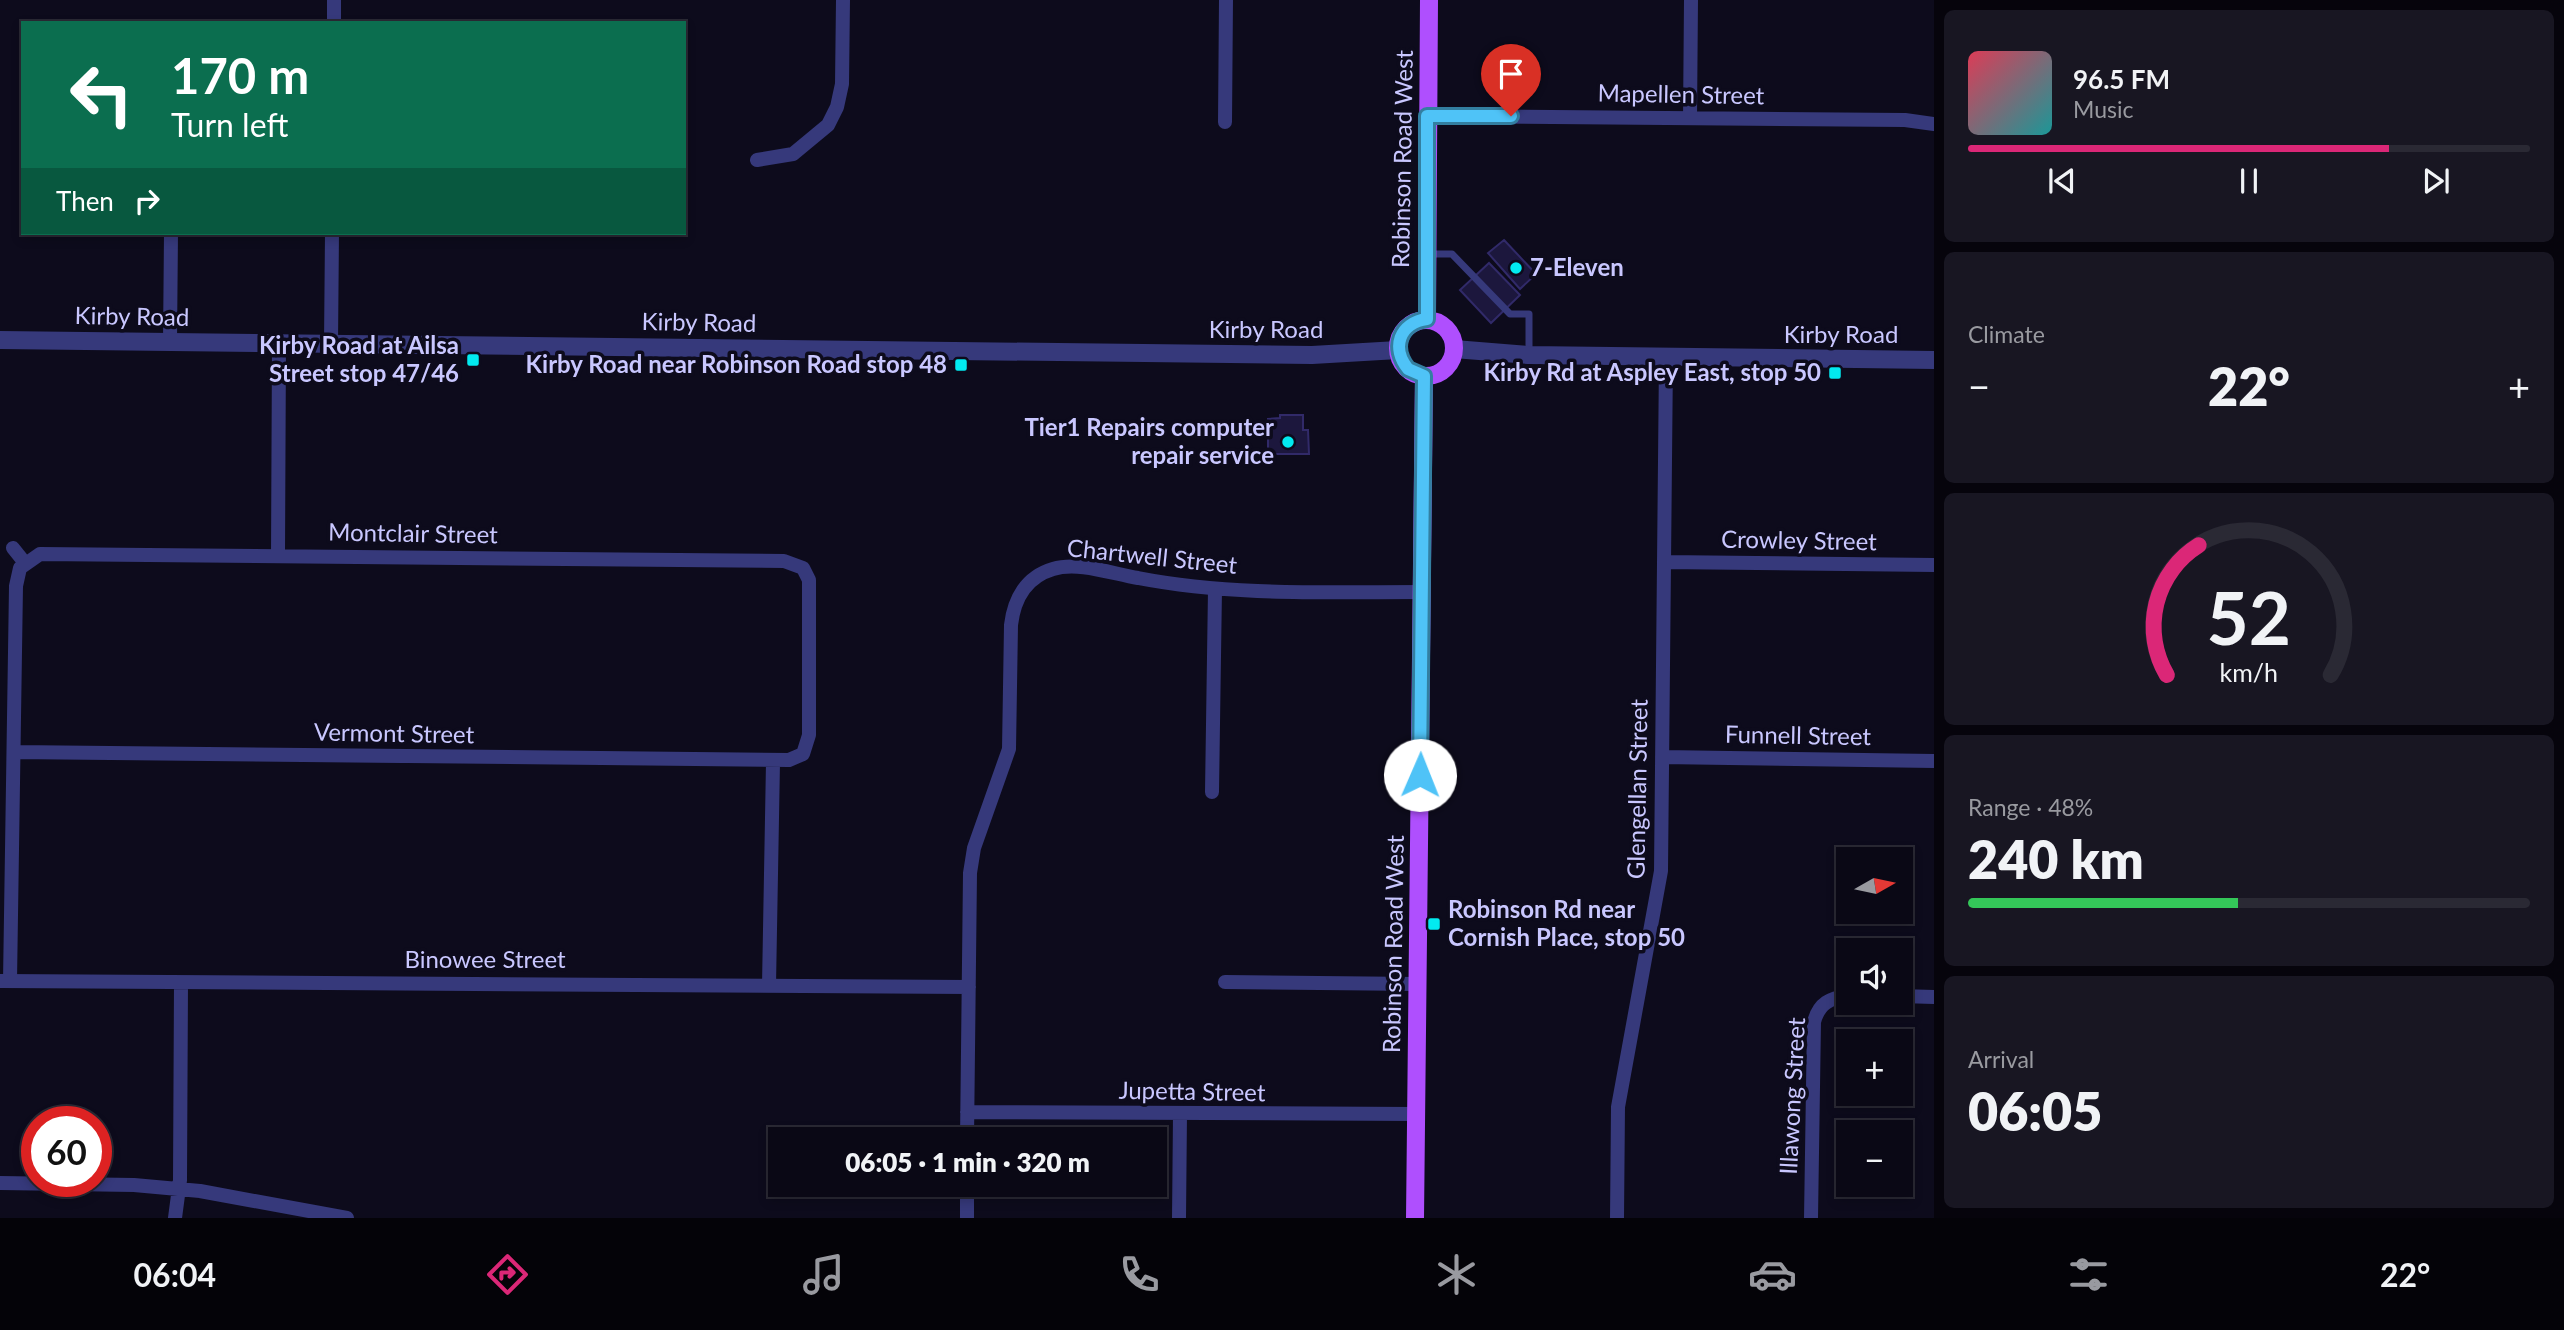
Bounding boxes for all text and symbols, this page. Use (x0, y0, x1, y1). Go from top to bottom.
pin (1481, 44, 1541, 116)
text: 170 m (171, 46, 309, 104)
icon: left (56, 49, 147, 140)
street label: Robinson Road West (1385, 49, 1418, 268)
icon: arrive (1492, 55, 1530, 93)
text: 96.5 FM (2073, 63, 2170, 95)
street label: Mapellen Street (1597, 78, 1765, 109)
text: Music (2073, 95, 2133, 123)
text: Turn left (171, 105, 288, 144)
icon: previous (2043, 162, 2081, 200)
icon: pause (2230, 162, 2268, 200)
icon: next (2417, 162, 2455, 200)
icon: right (128, 182, 166, 220)
text: Then (56, 185, 114, 217)
place label: 7-Eleven (1530, 252, 1624, 281)
marker: 7-Eleven (1508, 260, 1524, 276)
street label: Kirby Road (74, 300, 190, 331)
street label: Kirby Road (641, 306, 757, 337)
street label: Kirby Road (1209, 314, 1323, 343)
street label: Kirby Road (1784, 319, 1898, 348)
text: Climate (1968, 320, 2045, 348)
place label: Kirby Road at Ailsa Street stop 47/46 (259, 330, 459, 387)
place label: Kirby Road near Robinson Road stop 48 (526, 349, 947, 378)
marker: Kirby Road at Ailsa Street stop 47/46 (465, 352, 481, 368)
text: 22° (2208, 355, 2290, 417)
marker: Kirby Road near Robinson Road stop 48 (953, 357, 969, 373)
place label: Kirby Rd at Aspley East, stop 50 (1484, 357, 1821, 386)
text: − (1968, 363, 1990, 409)
text: + (2508, 363, 2530, 409)
marker: Kirby Rd at Aspley East, stop 50 (1827, 365, 1843, 381)
place label: Tier1 Repairs computer repair service (1024, 412, 1274, 469)
marker: Tier1 Repairs computer repair service (1280, 434, 1296, 450)
street label: Montclair Street (328, 517, 498, 548)
street label: Crowley Street (1721, 524, 1877, 555)
street label: Chartwell Street (1066, 532, 1239, 579)
text: 52 (2207, 573, 2291, 661)
text: km/h (2220, 657, 2278, 687)
street label: Glengellan Street (1620, 698, 1653, 879)
street label: Vermont Street (314, 717, 475, 748)
street label: Funnell Street (1725, 719, 1872, 750)
position arrow (1383, 738, 1457, 812)
text: Range · 48% (1968, 793, 2093, 821)
text: 240 km (1968, 828, 2144, 890)
street label: Robinson Road West (1376, 834, 1409, 1053)
north arrow (1836, 847, 1913, 924)
map controls (1836, 847, 1913, 1197)
place label: Robinson Rd near Cornish Place, stop 50 (1448, 894, 1685, 951)
marker: Robinson Rd near Cornish Place, stop 50 (1426, 916, 1442, 932)
button: sound (1836, 938, 1913, 1015)
street label: Binowee Street (404, 944, 566, 973)
street label: Illawong Street (1773, 1016, 1810, 1175)
button: + (1836, 1029, 1913, 1106)
text: Arrival (1968, 1045, 2034, 1073)
street label: Jupetta Street (1118, 1075, 1266, 1106)
text: 06:05 (1968, 1080, 2102, 1142)
speed limit sign: 60 (21, 1106, 112, 1197)
button: − (1836, 1120, 1913, 1197)
text: 06:05 · 1 min · 320 m (845, 1146, 1090, 1178)
icon: directions (483, 1250, 532, 1299)
icon: music (799, 1250, 848, 1299)
icon: phone (1115, 1250, 1164, 1299)
icon: climate (1432, 1250, 1481, 1299)
icon: car (1748, 1250, 1797, 1299)
icon: filters (2064, 1250, 2113, 1299)
text: 06:04 (134, 1255, 216, 1294)
text: 22° (2380, 1255, 2430, 1294)

